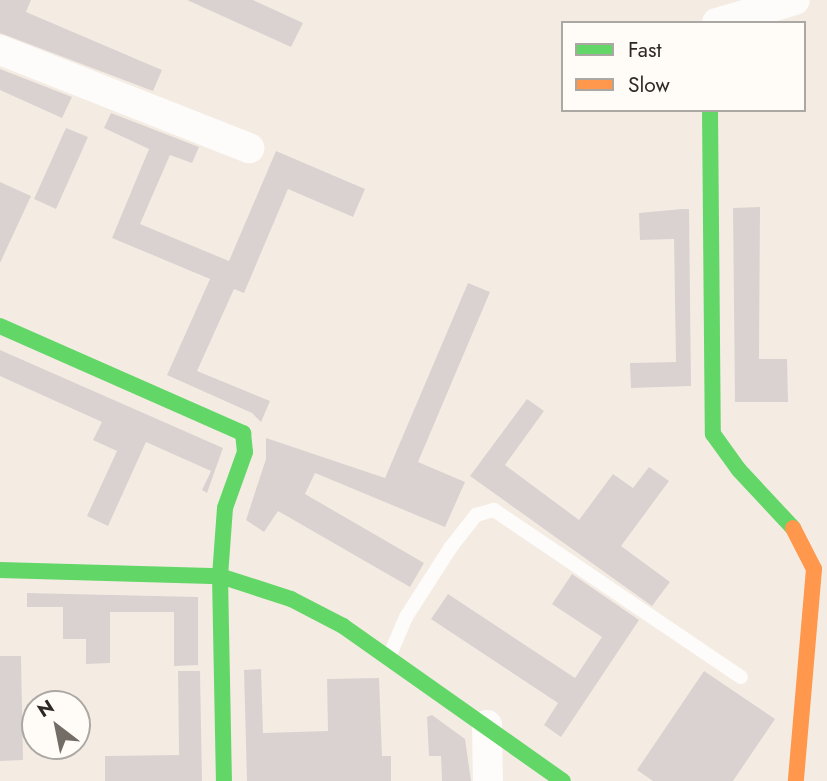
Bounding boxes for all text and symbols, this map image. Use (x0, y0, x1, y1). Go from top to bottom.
legend (561, 21, 806, 112)
text: Fast (628, 35, 661, 65)
text: Slow (628, 70, 670, 100)
north arrow (21, 690, 91, 760)
text: N (32, 693, 59, 724)

